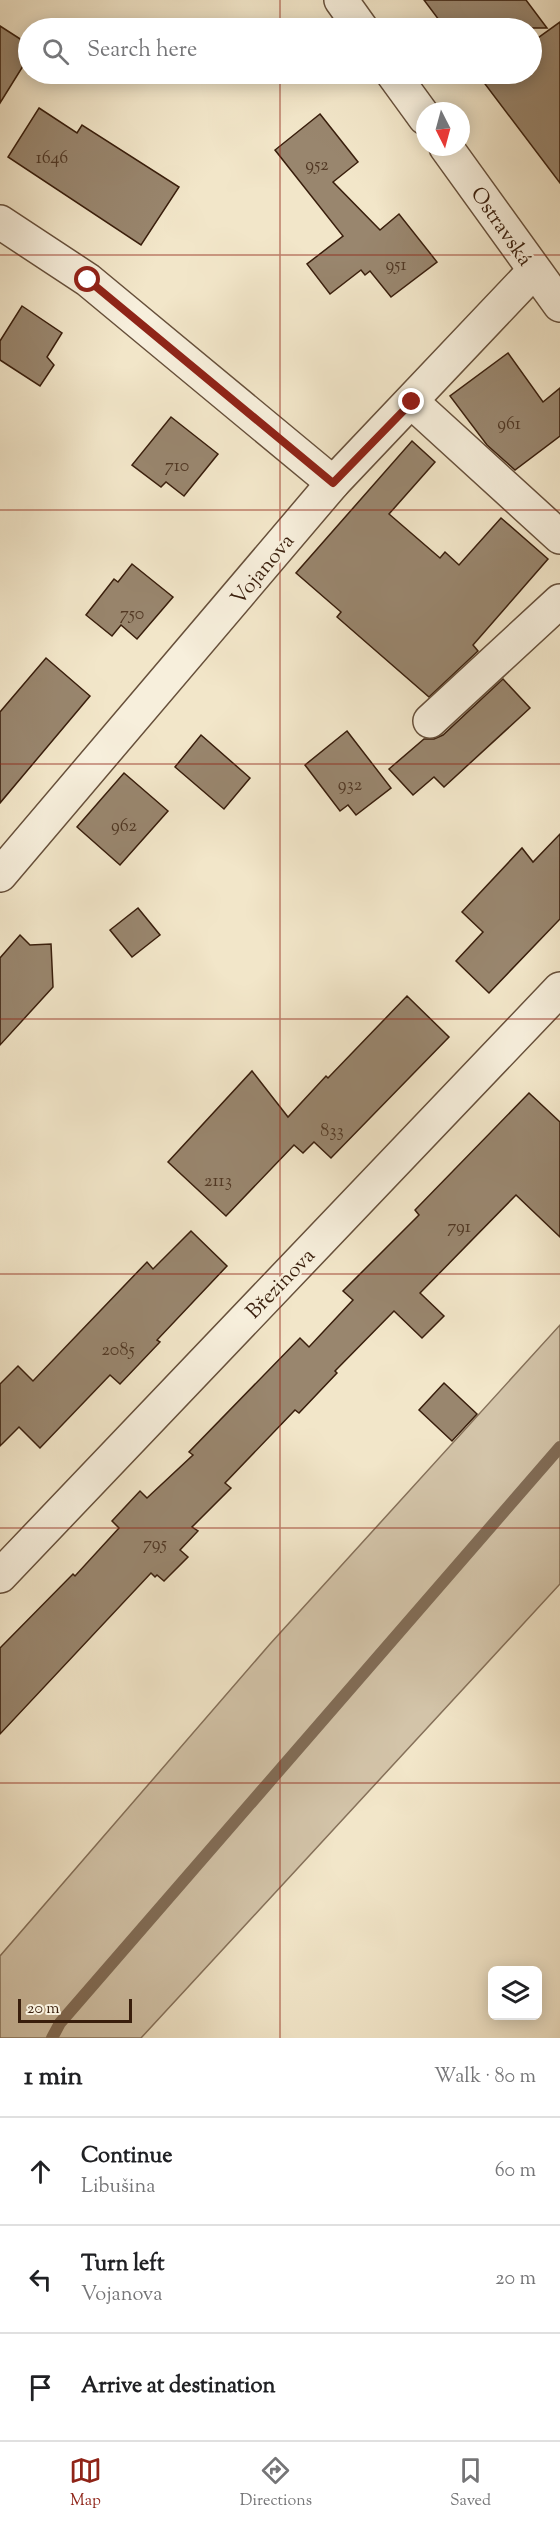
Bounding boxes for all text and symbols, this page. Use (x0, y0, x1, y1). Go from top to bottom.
search box (18, 18, 542, 84)
icon: search (39, 35, 72, 68)
text: Search here (87, 35, 197, 67)
north arrow (416, 102, 470, 156)
house number: 1646 (36, 146, 68, 172)
house number: 952 (305, 153, 329, 179)
street label: Ostravská (462, 181, 539, 273)
house number: 951 (385, 253, 407, 279)
route start (74, 266, 100, 292)
route end (398, 388, 424, 414)
house number: 961 (497, 412, 521, 438)
house number: 710 (165, 454, 189, 480)
street label: Vojanova (225, 528, 303, 613)
house number: 750 (120, 602, 144, 628)
house number: 932 (338, 773, 363, 799)
house number: 962 (111, 814, 138, 840)
house number: 833 (320, 1119, 344, 1145)
house number: 2113 (204, 1169, 232, 1195)
house number: 791 (447, 1215, 471, 1241)
street label: Březinova (240, 1242, 323, 1327)
house number: 2085 (101, 1338, 135, 1364)
house number: 795 (143, 1532, 167, 1558)
map controls (488, 1966, 542, 2020)
button: layers (488, 1966, 542, 2020)
scale bar (18, 1996, 132, 2024)
text: 20 m (27, 1998, 60, 2021)
text: 1 min (24, 2059, 83, 2096)
text: Walk · 80 m (434, 2063, 536, 2092)
text: Continue (81, 2141, 172, 2173)
icon: ahead (24, 2155, 57, 2188)
text: 60 m (495, 2157, 536, 2186)
text: Libušina (81, 2173, 156, 2202)
text: Turn left (81, 2249, 164, 2281)
icon: left (24, 2263, 57, 2296)
text: 20 m (495, 2265, 536, 2294)
text: Vojanova (81, 2281, 162, 2310)
icon: arrive (24, 2371, 57, 2404)
text: Arrive at destination (81, 2371, 276, 2403)
tab: Map (69, 2454, 102, 2513)
tab: Directions (240, 2454, 312, 2513)
tab: Saved (450, 2454, 491, 2513)

